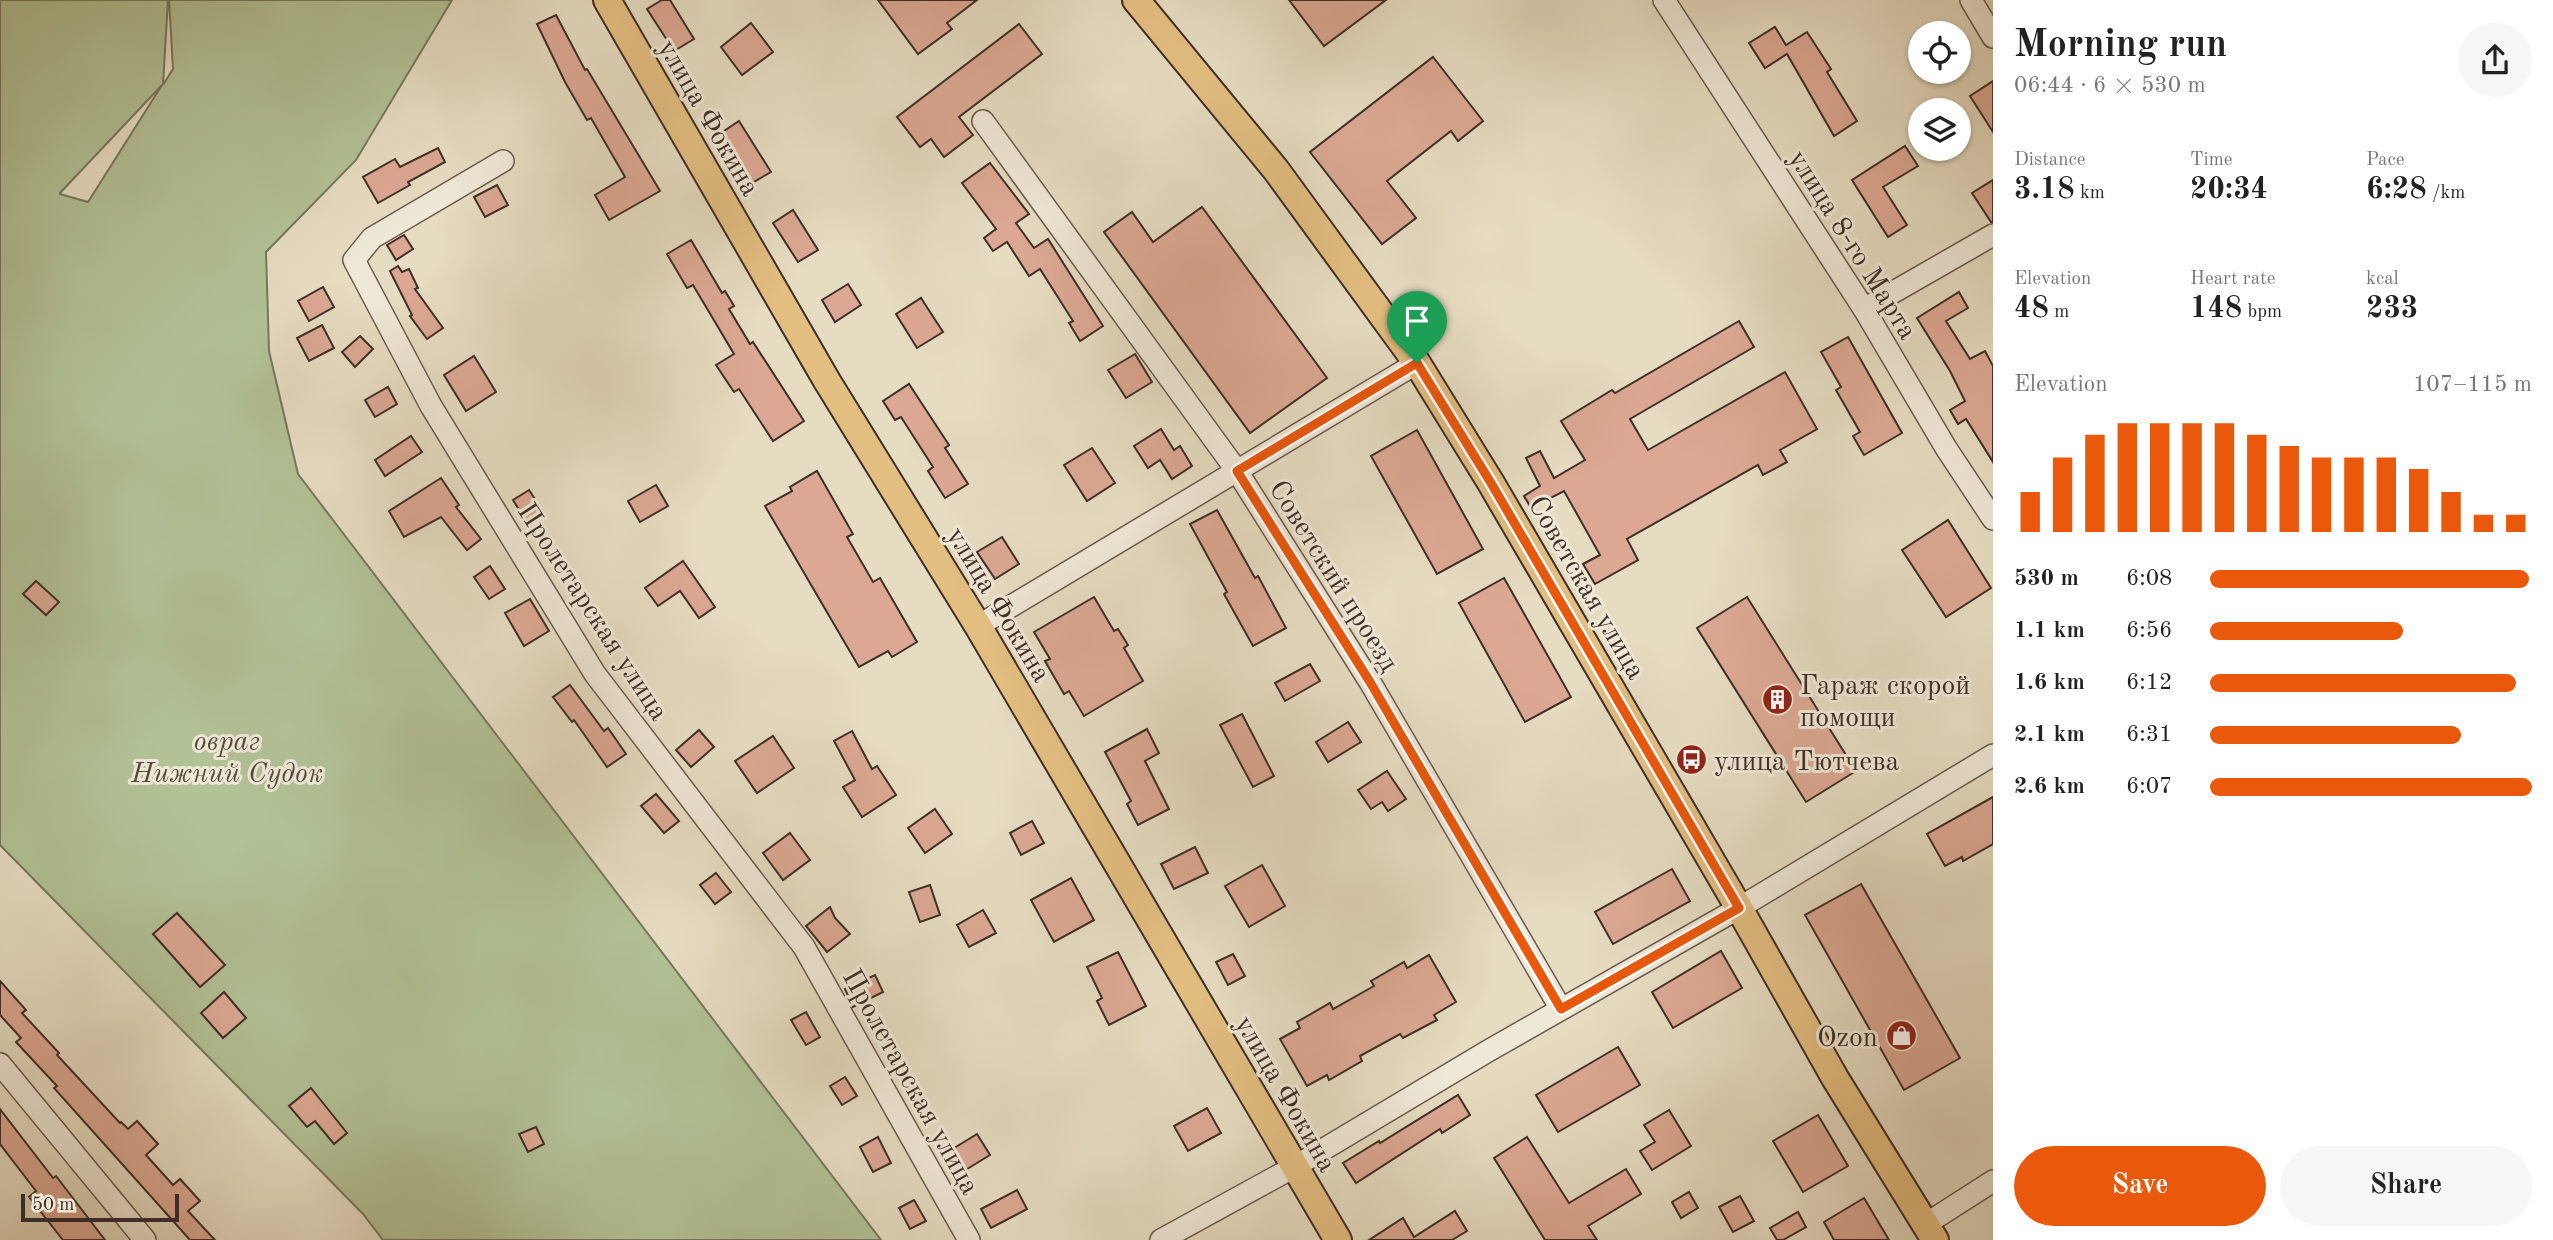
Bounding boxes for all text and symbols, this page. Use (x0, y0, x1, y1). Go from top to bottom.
map controls (1908, 21, 1971, 161)
button: locate (1908, 21, 1971, 84)
button: share (2458, 23, 2532, 97)
text: Morning run (2014, 27, 2227, 65)
street label: улица Фокина (651, 36, 763, 201)
text: 06:44 · 6 × 530 m (2014, 74, 2206, 97)
button: layers (1908, 98, 1971, 161)
street label: улица 8-го Марта (1782, 146, 1921, 345)
text: Distance (2014, 151, 2086, 170)
text: Time (2190, 151, 2233, 170)
text: Pace (2366, 151, 2405, 170)
text: 3.18 (2014, 175, 2075, 205)
text: 20:34 (2190, 175, 2268, 205)
text: 6:28 (2366, 175, 2427, 205)
text: km (2075, 184, 2105, 203)
text: /km (2427, 184, 2465, 203)
text: Elevation (2014, 270, 2091, 289)
text: Heart rate (2190, 270, 2275, 289)
text: kcal (2366, 270, 2399, 289)
pin (1387, 291, 1447, 363)
text: 48 (2014, 294, 2049, 324)
text: 148 (2190, 294, 2242, 324)
text: 233 (2366, 294, 2418, 324)
icon: arrive (1398, 302, 1436, 340)
text: m (2049, 303, 2069, 322)
text: bpm (2242, 303, 2282, 322)
text: Elevation (2014, 373, 2108, 396)
text: 107–115 m (2413, 373, 2532, 396)
street label: Советский проезд (1263, 476, 1402, 677)
street label: Советская улица (1522, 492, 1649, 685)
street label: Пролетарская улица (511, 499, 672, 727)
street label: улица Фокина (940, 523, 1055, 688)
text: 530 m (2014, 567, 2079, 590)
text: 6:08 (2126, 567, 2172, 590)
text: 1.1 km (2014, 619, 2085, 642)
text: 6:56 (2126, 619, 2172, 642)
text: 1.6 km (2014, 671, 2085, 694)
text: 6:12 (2126, 671, 2172, 694)
place label: Гараж скорой помощи (1800, 673, 1970, 733)
building icon: Гараж скорой помощи (1760, 683, 1794, 717)
text: 2.1 km (2014, 723, 2085, 746)
text: 6:31 (2126, 723, 2172, 746)
park label: овраг Нижний Судок (130, 729, 323, 789)
bus stop icon: улица Тютчева (1674, 743, 1708, 777)
place label: улица Тютчева (1714, 749, 1900, 777)
text: 2.6 km (2014, 775, 2085, 798)
text: 6:07 (2126, 775, 2172, 798)
street label: Пролетарская улица (836, 965, 983, 1200)
street label: улица Фокина (1228, 1012, 1340, 1177)
shop icon: Ozon (1884, 1019, 1918, 1053)
place label: Ozon (1817, 1025, 1878, 1053)
button: Save (2014, 1146, 2266, 1226)
button: Share (2280, 1146, 2532, 1226)
scale bar (21, 1191, 178, 1223)
text: 50 m (32, 1196, 74, 1215)

